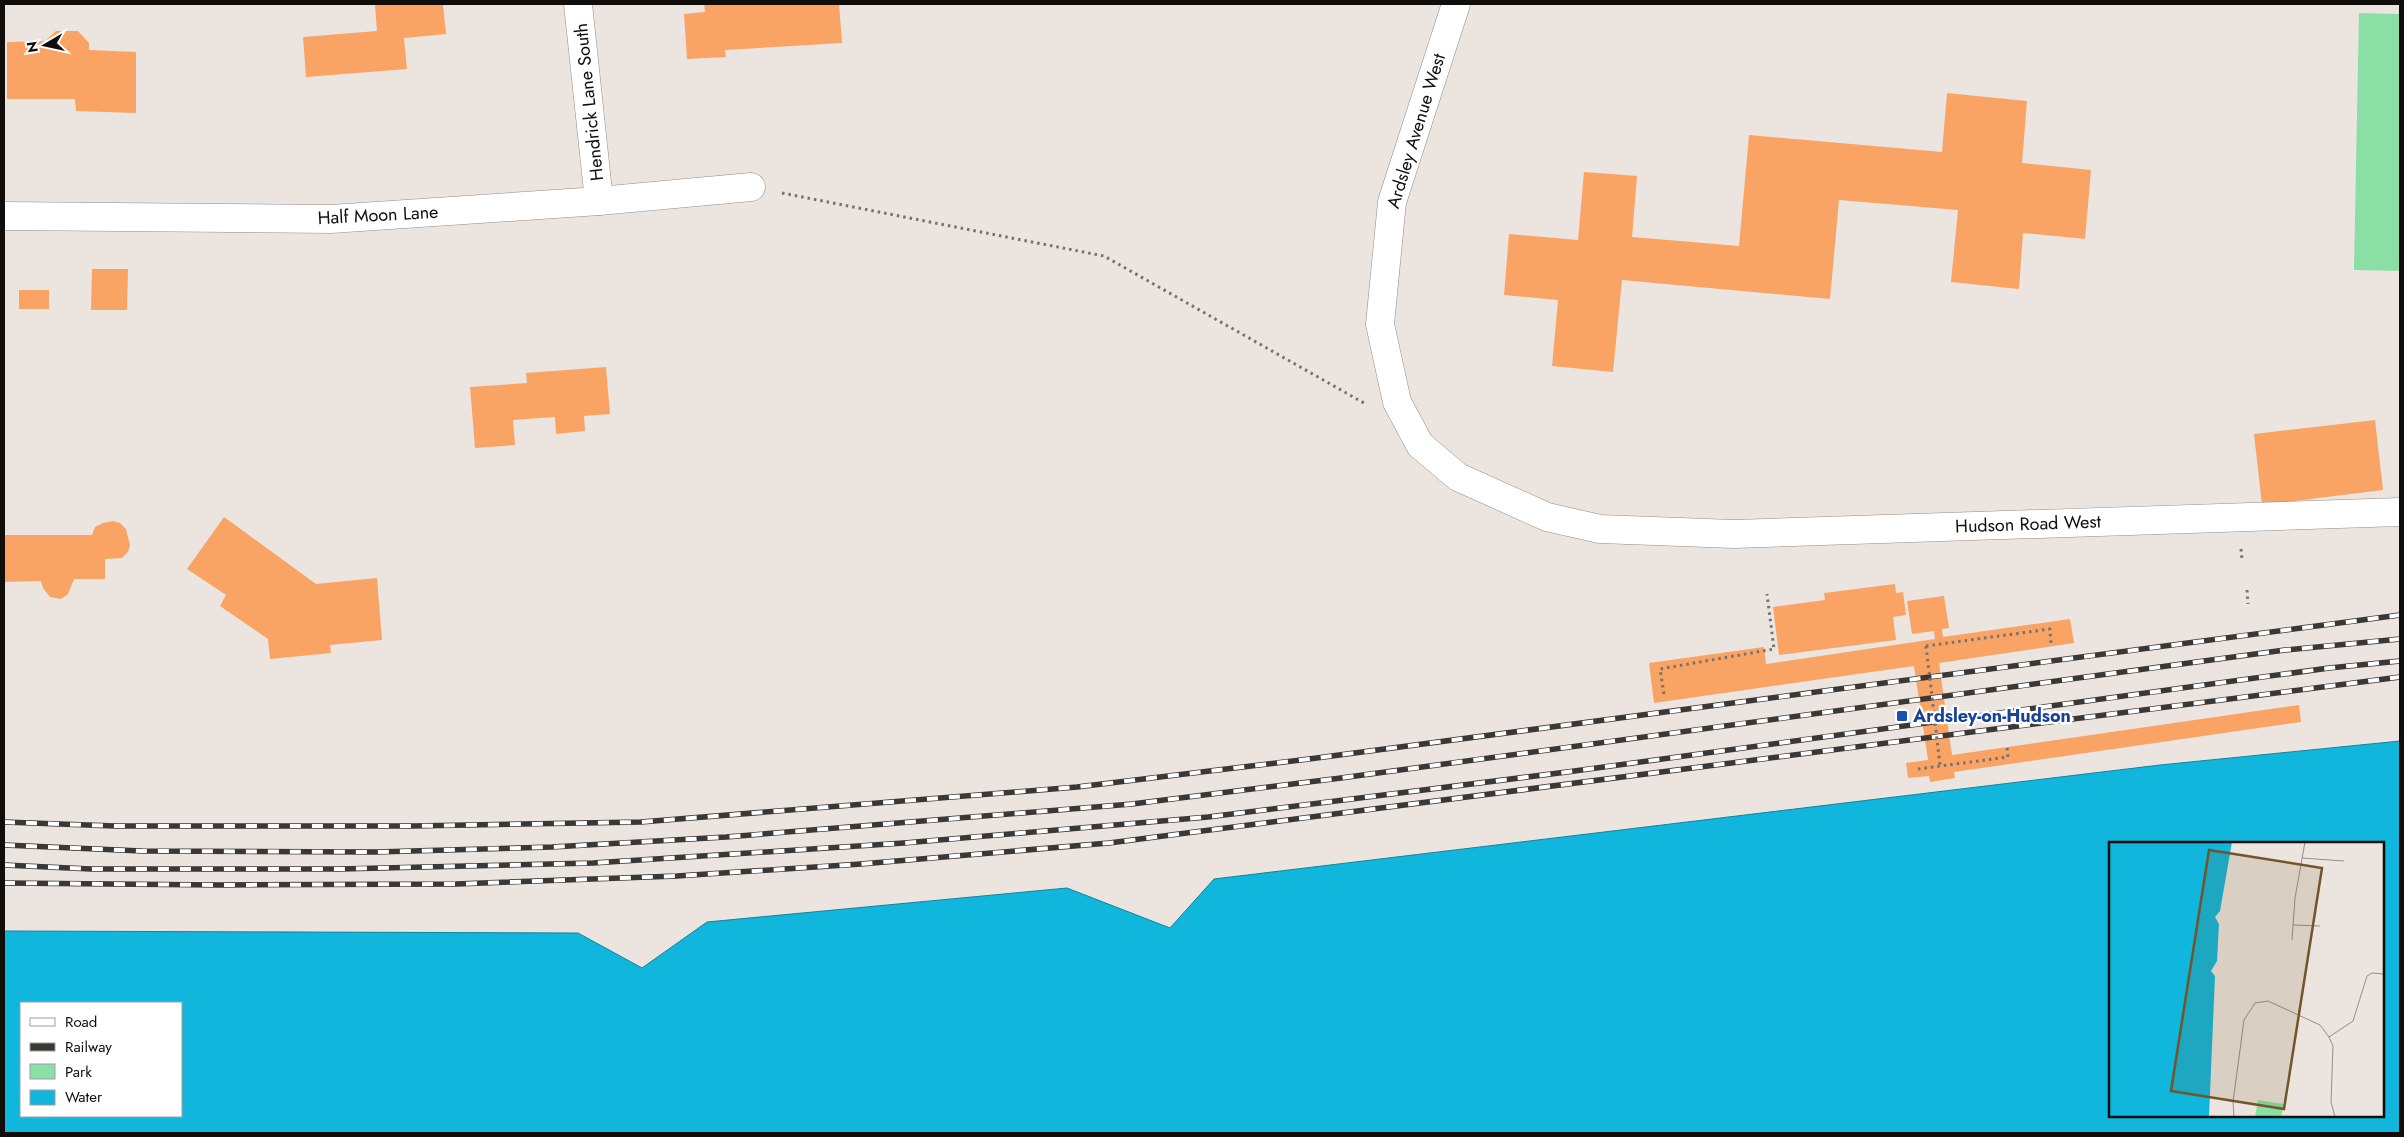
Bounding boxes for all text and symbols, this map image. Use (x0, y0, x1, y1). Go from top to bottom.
north arrow (20, 20, 70, 70)
street label: Hendrick Lane South (568, 22, 610, 182)
text: N (21, 40, 43, 54)
street label: Ardsley Avenue West (1380, 50, 1452, 212)
street label: Half Moon Lane (317, 199, 439, 231)
street label: Hudson Road West (1955, 508, 2102, 540)
place label: Ardsley-on-Hudson (1912, 703, 2071, 729)
marker: Ardsley-on-Hudson (1895, 709, 1909, 723)
inset map (2109, 842, 2384, 1117)
legend (20, 1002, 182, 1117)
text: Road (65, 1011, 97, 1033)
text: Railway (65, 1036, 112, 1058)
text: Park (65, 1061, 92, 1083)
text: Water (65, 1086, 103, 1108)

